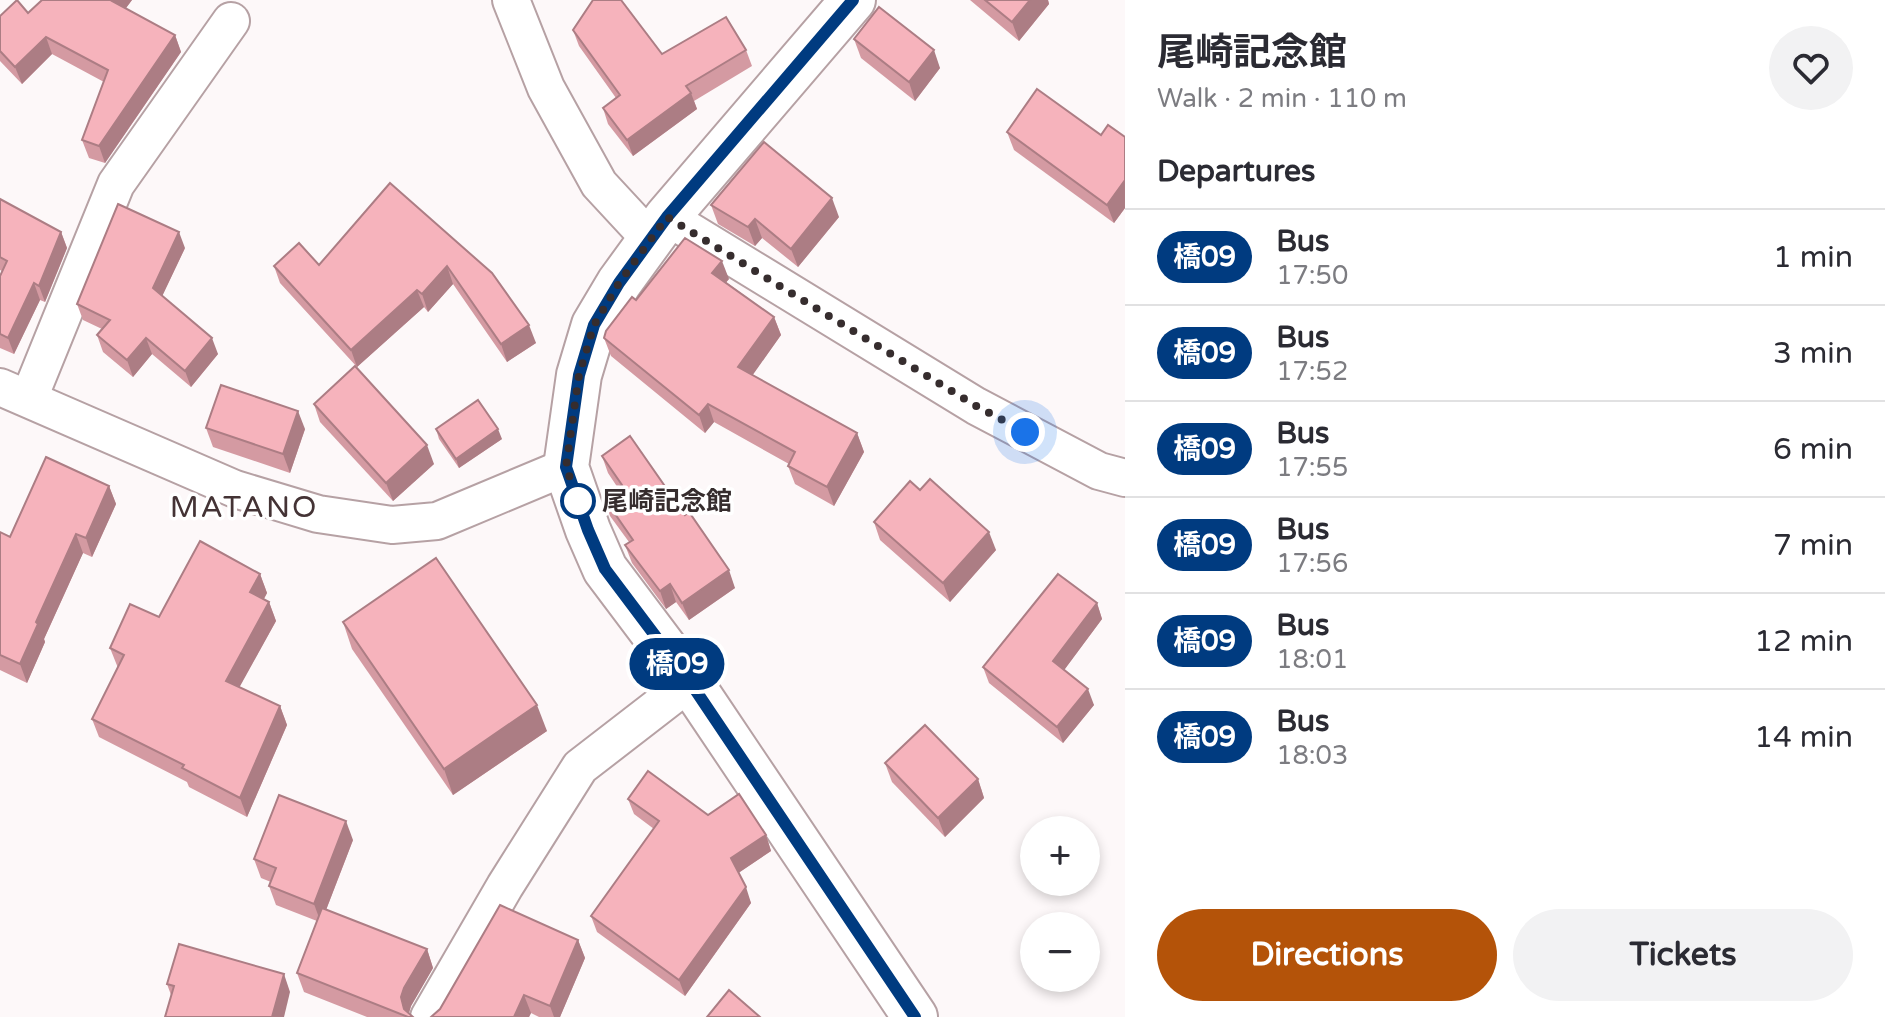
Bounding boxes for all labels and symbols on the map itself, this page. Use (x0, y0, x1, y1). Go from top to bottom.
your location (1005, 412, 1045, 452)
marker: 尾崎記念館 (561, 484, 595, 518)
place label: 尾崎記念館 (602, 486, 732, 517)
district label: MATANO (170, 489, 318, 526)
line badge: 橋09 (631, 638, 723, 690)

